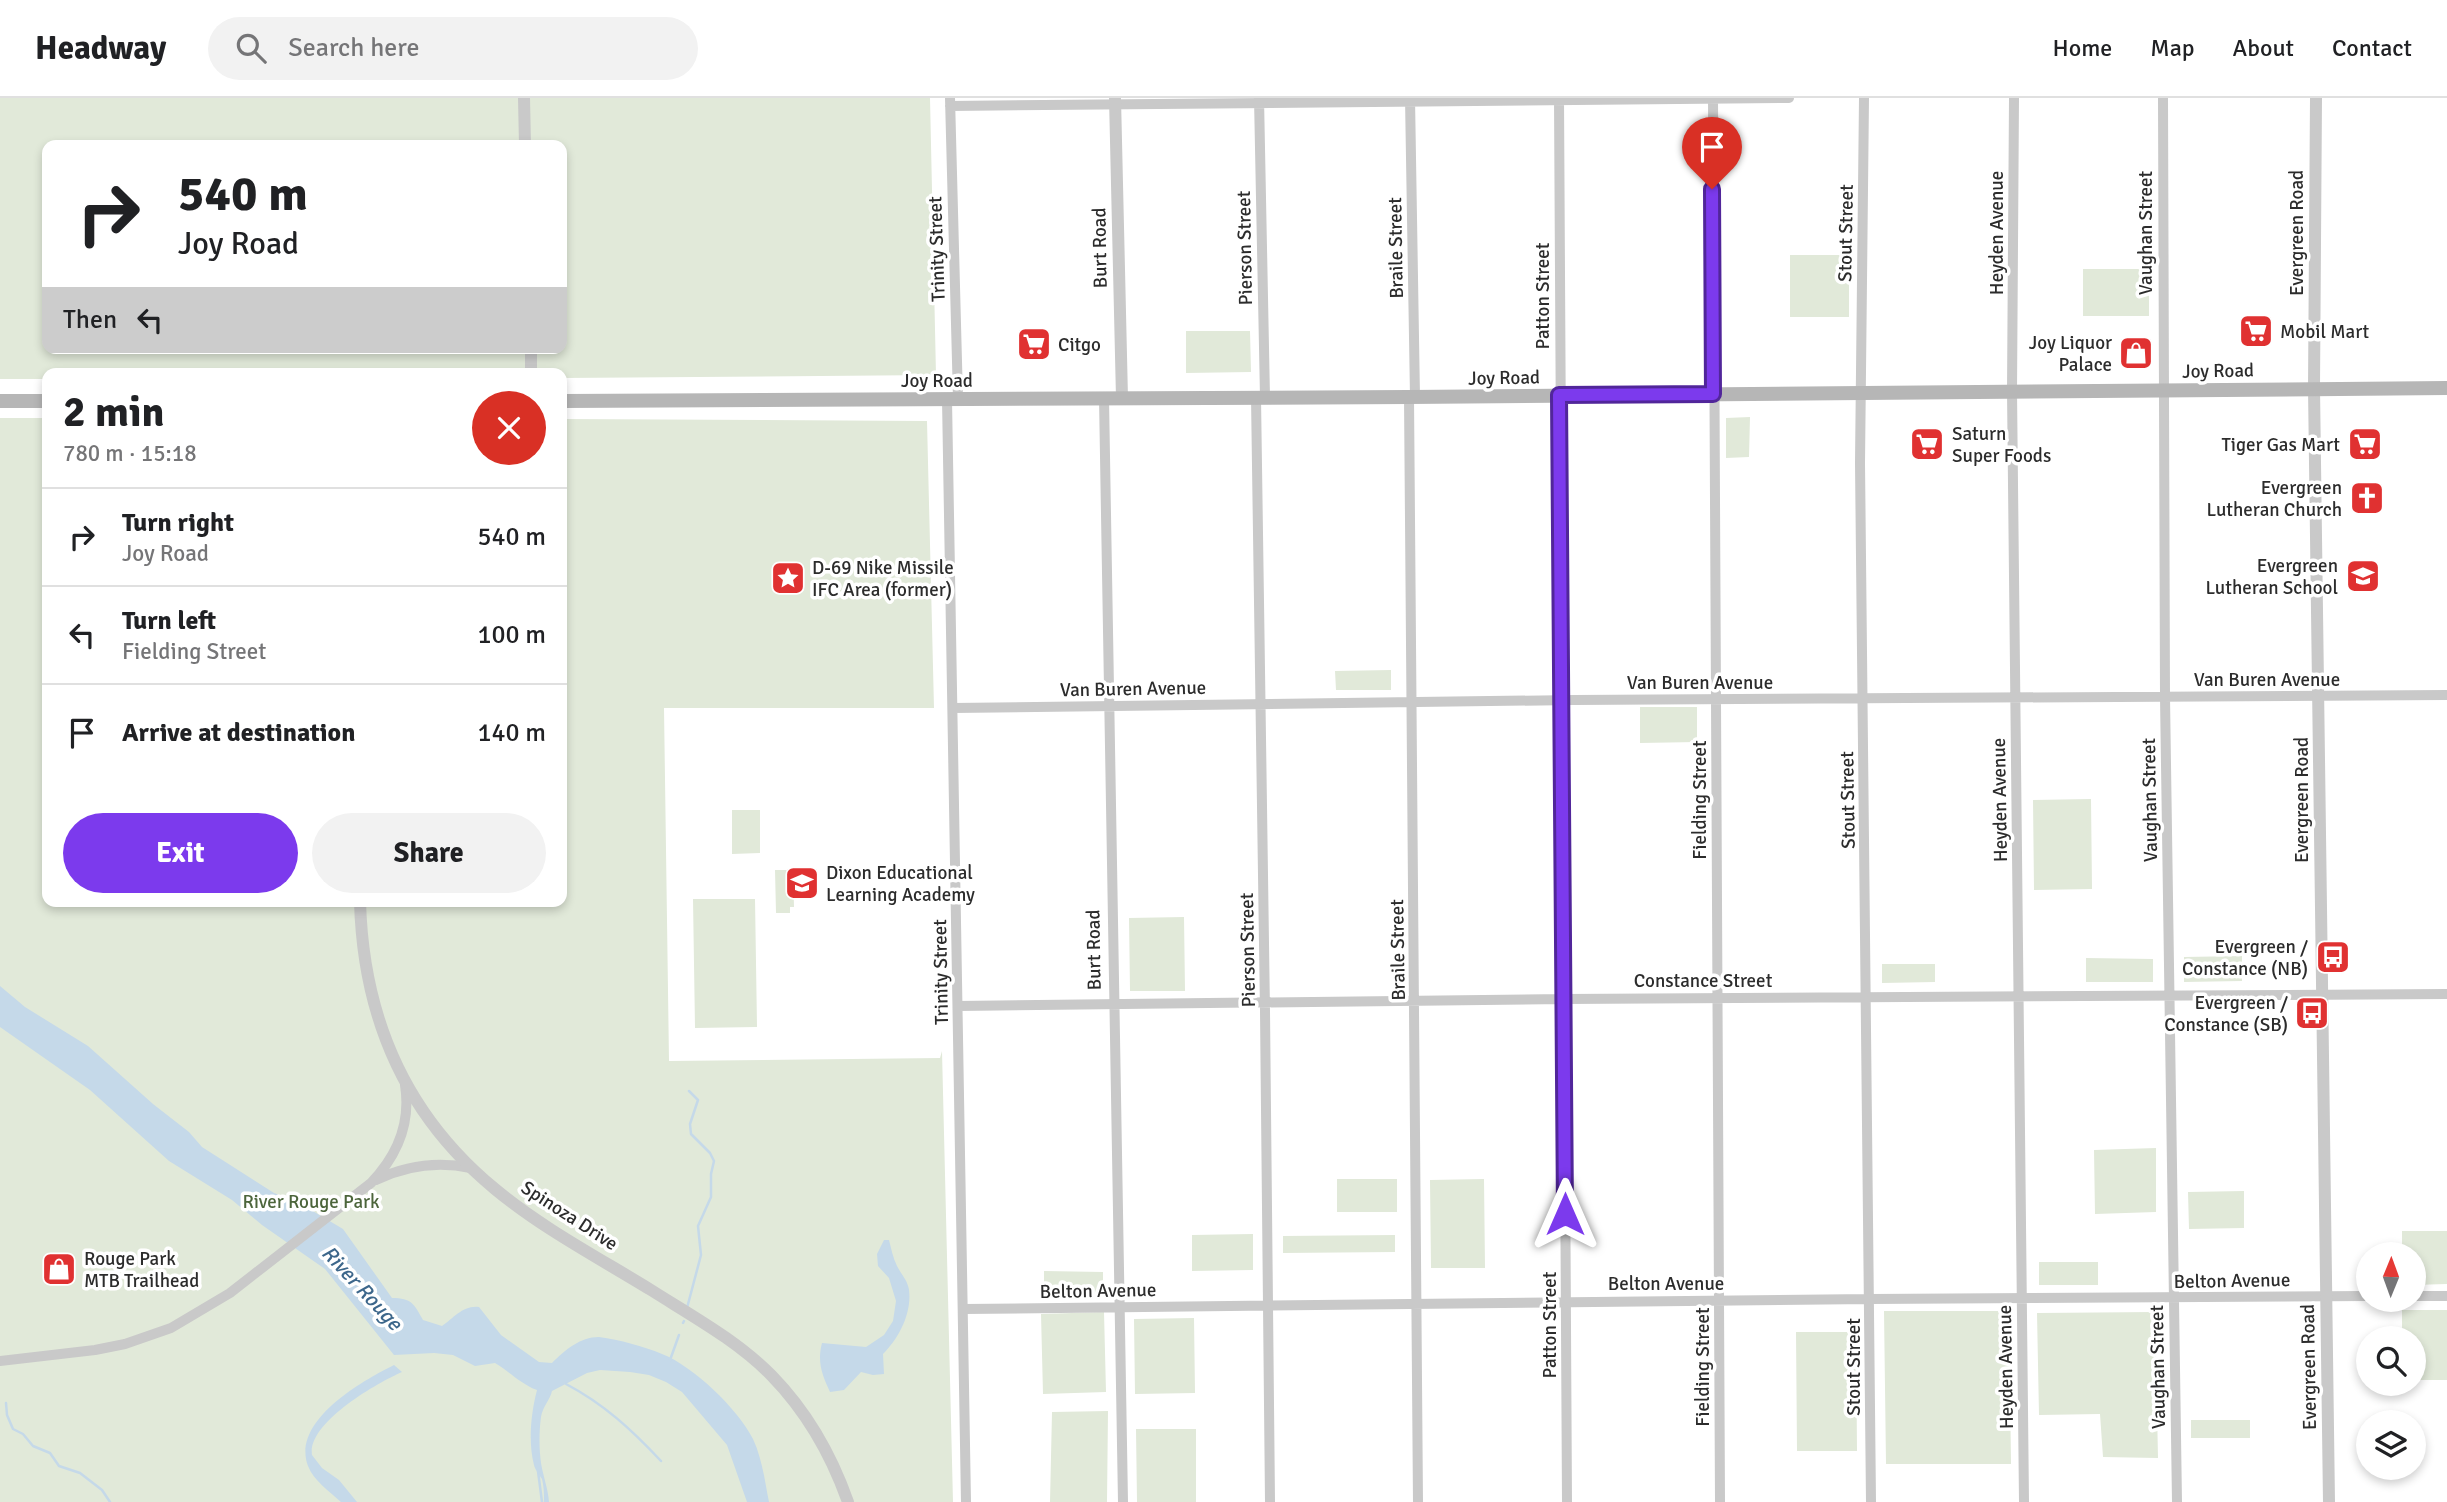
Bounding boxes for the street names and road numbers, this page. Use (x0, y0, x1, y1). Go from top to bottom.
street label: Evergreen Road (2285, 170, 2309, 296)
street label: Heyden Avenue (1985, 171, 2009, 295)
street label: Vaughan Street (2134, 171, 2158, 295)
street label: Stout Street (1833, 184, 1859, 282)
street label: Pierson Street (1232, 190, 1258, 306)
street label: Trinity Street (923, 195, 951, 302)
street label: Braile Street (1383, 197, 1409, 299)
street label: Burt Road (1087, 207, 1113, 289)
street label: Patton Street (1531, 242, 1555, 349)
street label: Joy Road (2182, 358, 2254, 384)
street label: Joy Road (1468, 365, 1540, 391)
street label: Joy Road (901, 369, 973, 393)
street label: Van Buren Avenue (2194, 668, 2340, 692)
street label: Van Buren Avenue (1627, 671, 1773, 695)
street label: Van Buren Avenue (1060, 676, 1206, 702)
street label: Vaughan Street (2137, 737, 2163, 862)
street label: Evergreen Road (2290, 737, 2314, 863)
street label: Heyden Avenue (1987, 738, 2013, 862)
street label: Fielding Street (1688, 740, 1712, 860)
street label: Stout Street (1835, 751, 1861, 849)
street label: Pierson Street (1235, 892, 1261, 1008)
street label: Braile Street (1385, 899, 1411, 1001)
street label: Burt Road (1081, 909, 1107, 991)
street label: Trinity Street (928, 919, 954, 1025)
street label: Constance Street (1634, 969, 1773, 993)
street label: Spinoza Drive (517, 1176, 622, 1256)
street label: Belton Avenue (2174, 1268, 2291, 1294)
street label: Patton Street (1538, 1271, 1562, 1378)
street label: Belton Avenue (1608, 1272, 1724, 1296)
street label: Belton Avenue (1040, 1278, 1157, 1304)
street label: Vaughan Street (2145, 1304, 2171, 1429)
street label: Evergreen Road (2296, 1304, 2322, 1430)
street label: Heyden Avenue (1993, 1305, 2019, 1429)
street label: Fielding Street (1691, 1307, 1715, 1427)
street label: Stout Street (1842, 1318, 1866, 1416)

